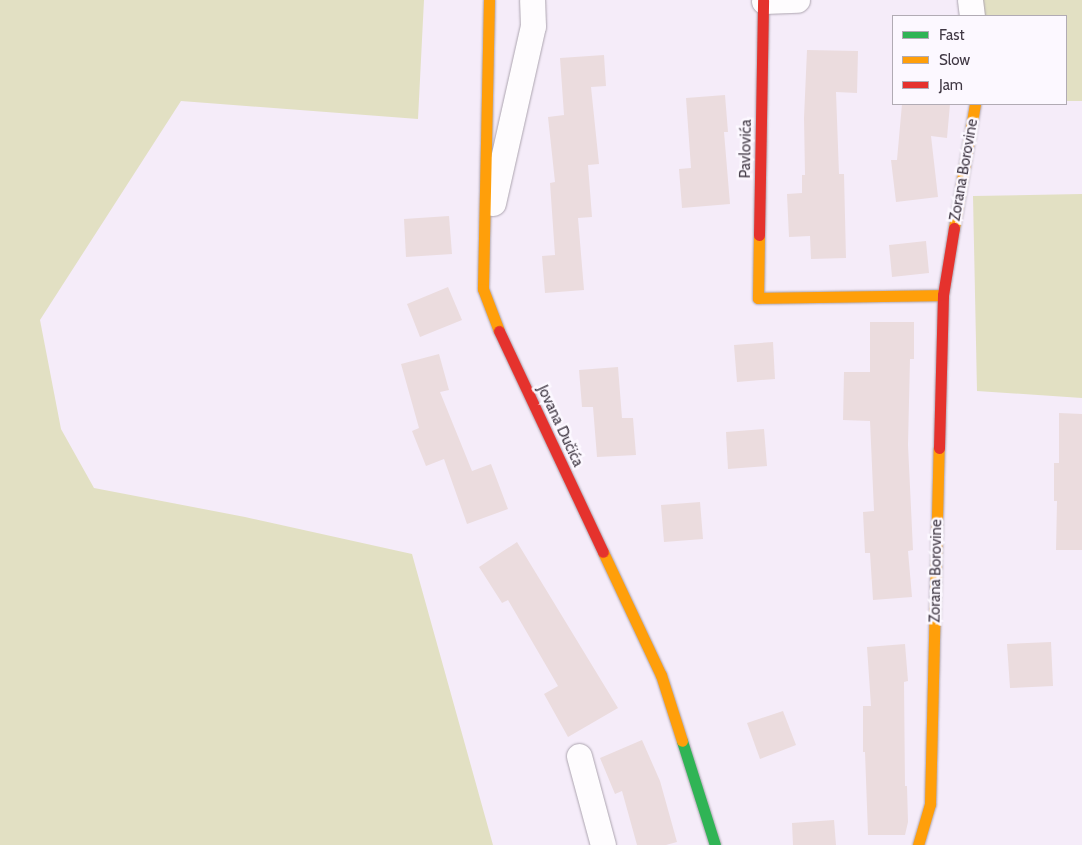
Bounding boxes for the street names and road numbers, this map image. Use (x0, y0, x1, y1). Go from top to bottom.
street label: Zorana Borovine (946, 118, 982, 222)
street label: Pavlovića (736, 119, 756, 179)
street label: Jovana Dučića (533, 382, 587, 470)
street label: Zorana Borovine (926, 519, 946, 623)

